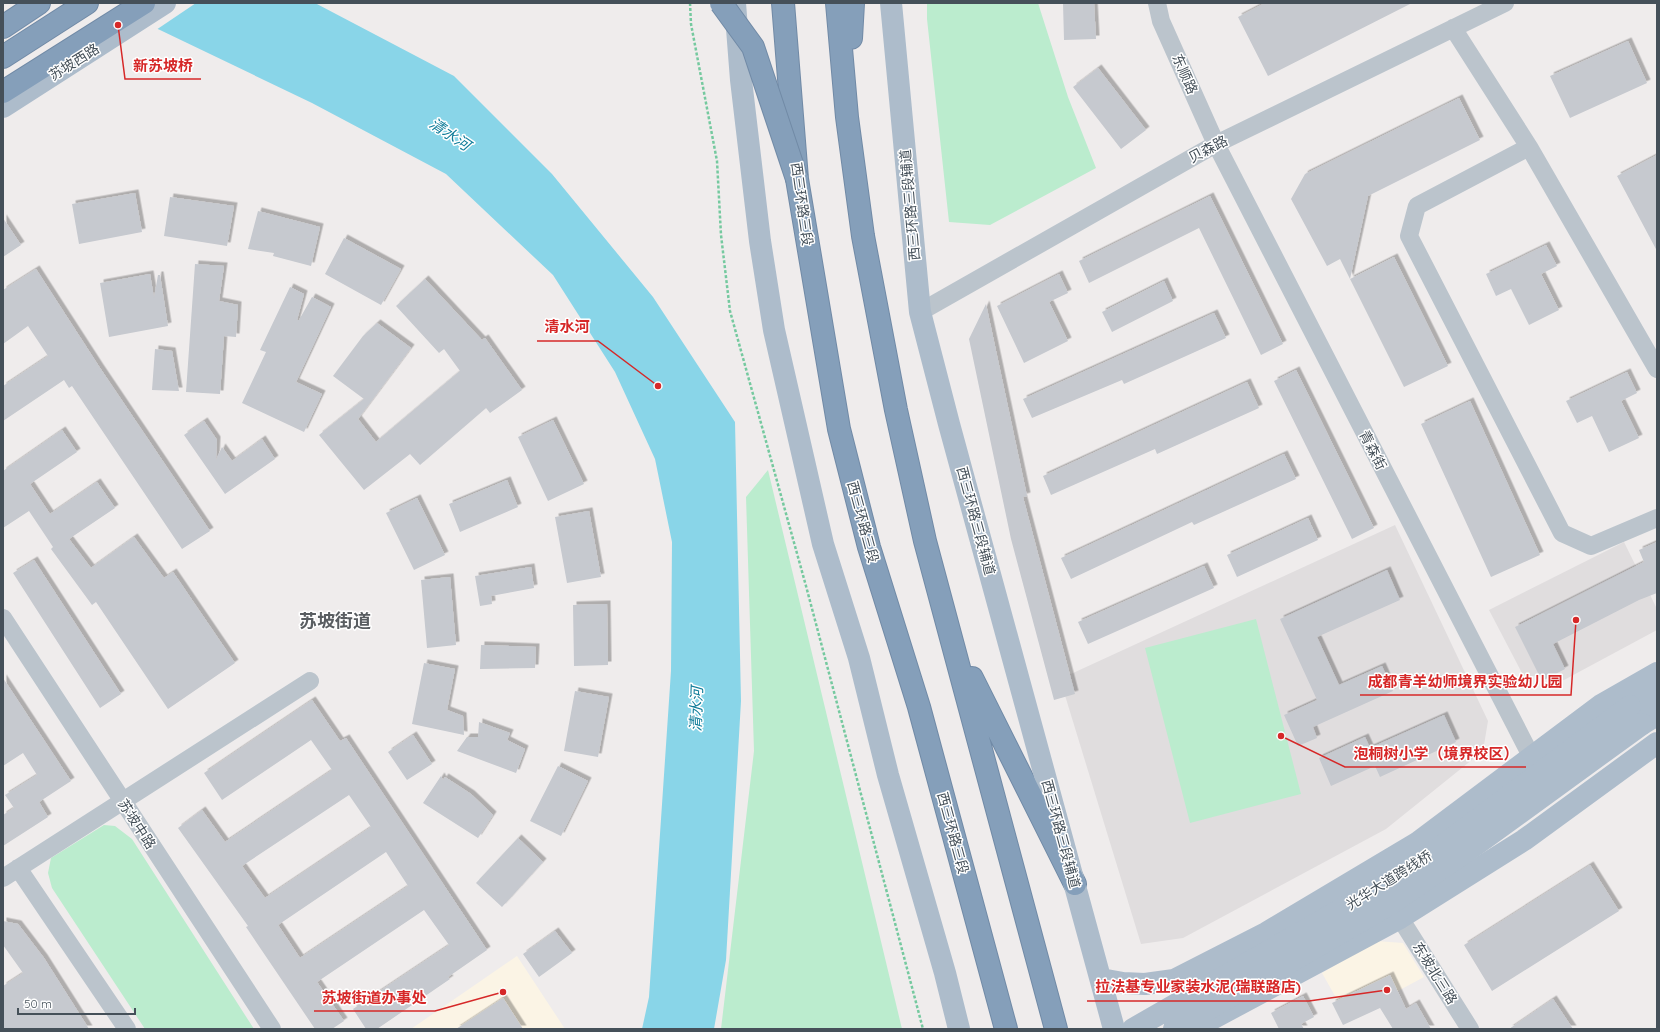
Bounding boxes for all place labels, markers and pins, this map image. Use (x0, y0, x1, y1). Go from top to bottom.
callout: 新苏坡桥 (125, 52, 201, 79)
callout: 清水河 (537, 314, 598, 341)
callout: 成都青羊幼师境界实验幼儿园 (1360, 668, 1571, 695)
callout: 泡桐树小学（境界校区） (1345, 740, 1526, 767)
callout: 拉法基专业家装水泥(瑞联路店) (1087, 974, 1309, 1001)
callout: 苏坡街道办事处 (314, 984, 435, 1011)

